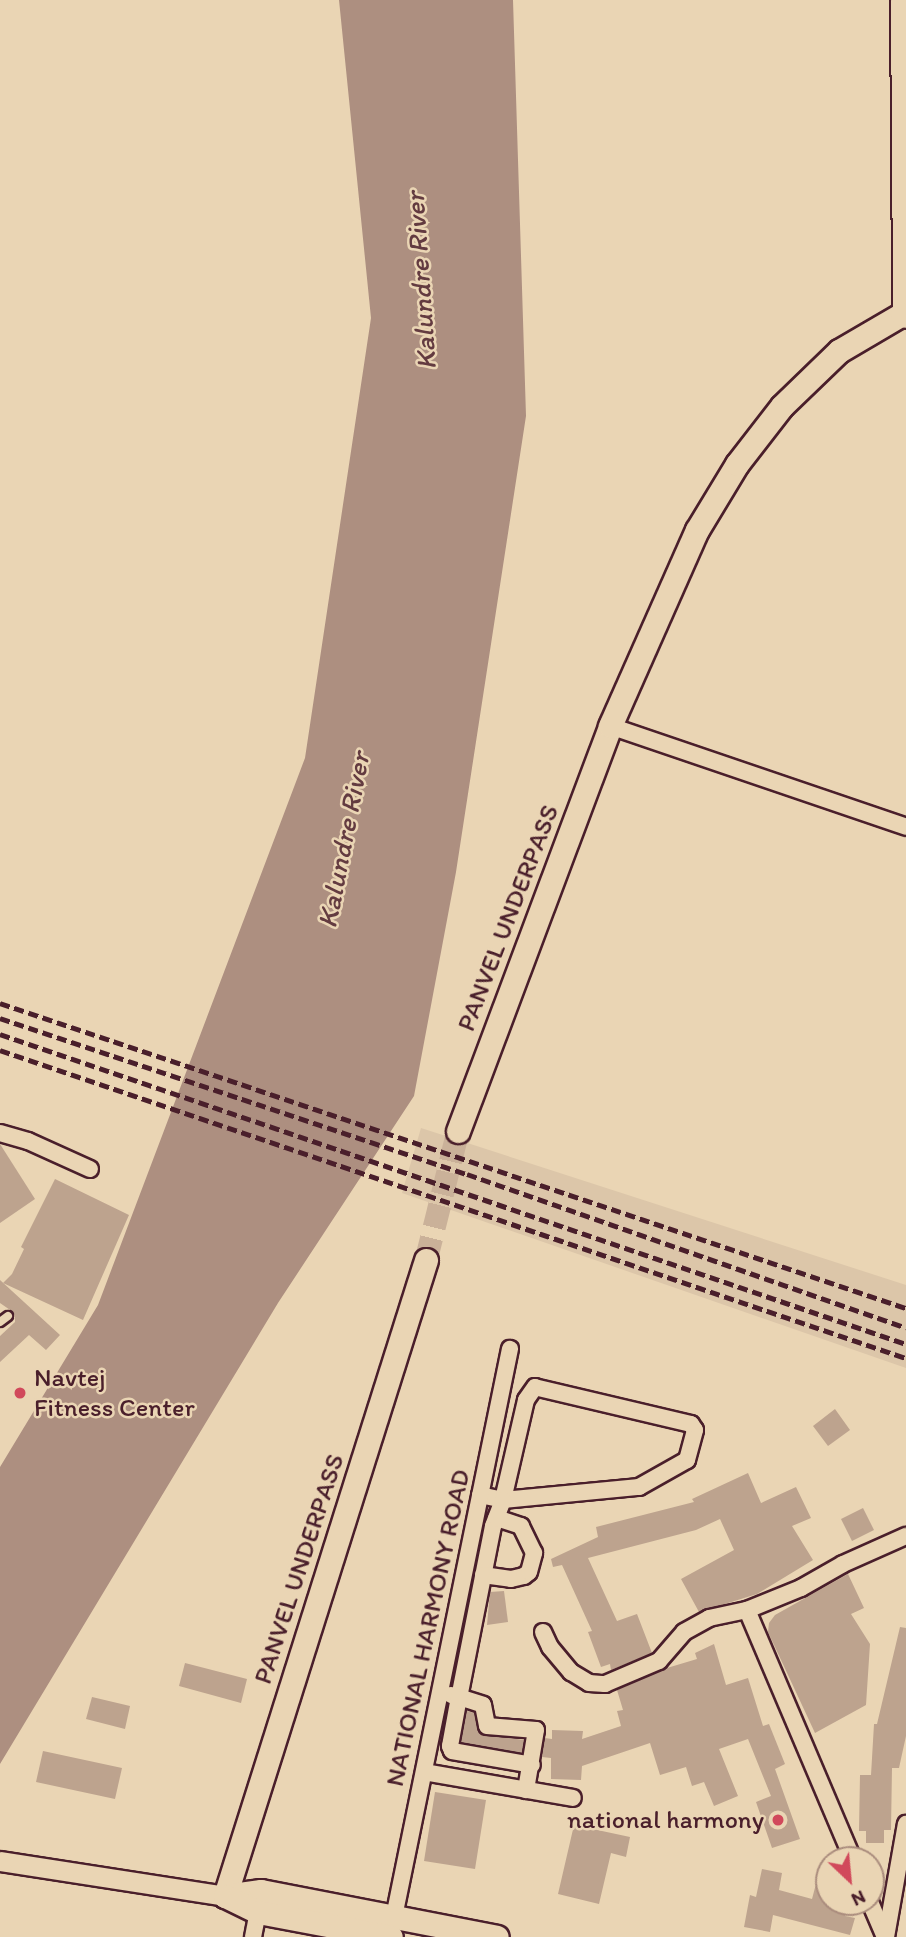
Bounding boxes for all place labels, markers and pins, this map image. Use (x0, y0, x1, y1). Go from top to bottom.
place label: Navtej Fitness Center (34, 1362, 195, 1424)
marker: Navtej Fitness Center (12, 1385, 28, 1401)
place label: national harmony (565, 1804, 764, 1836)
marker: national harmony (770, 1812, 786, 1828)

